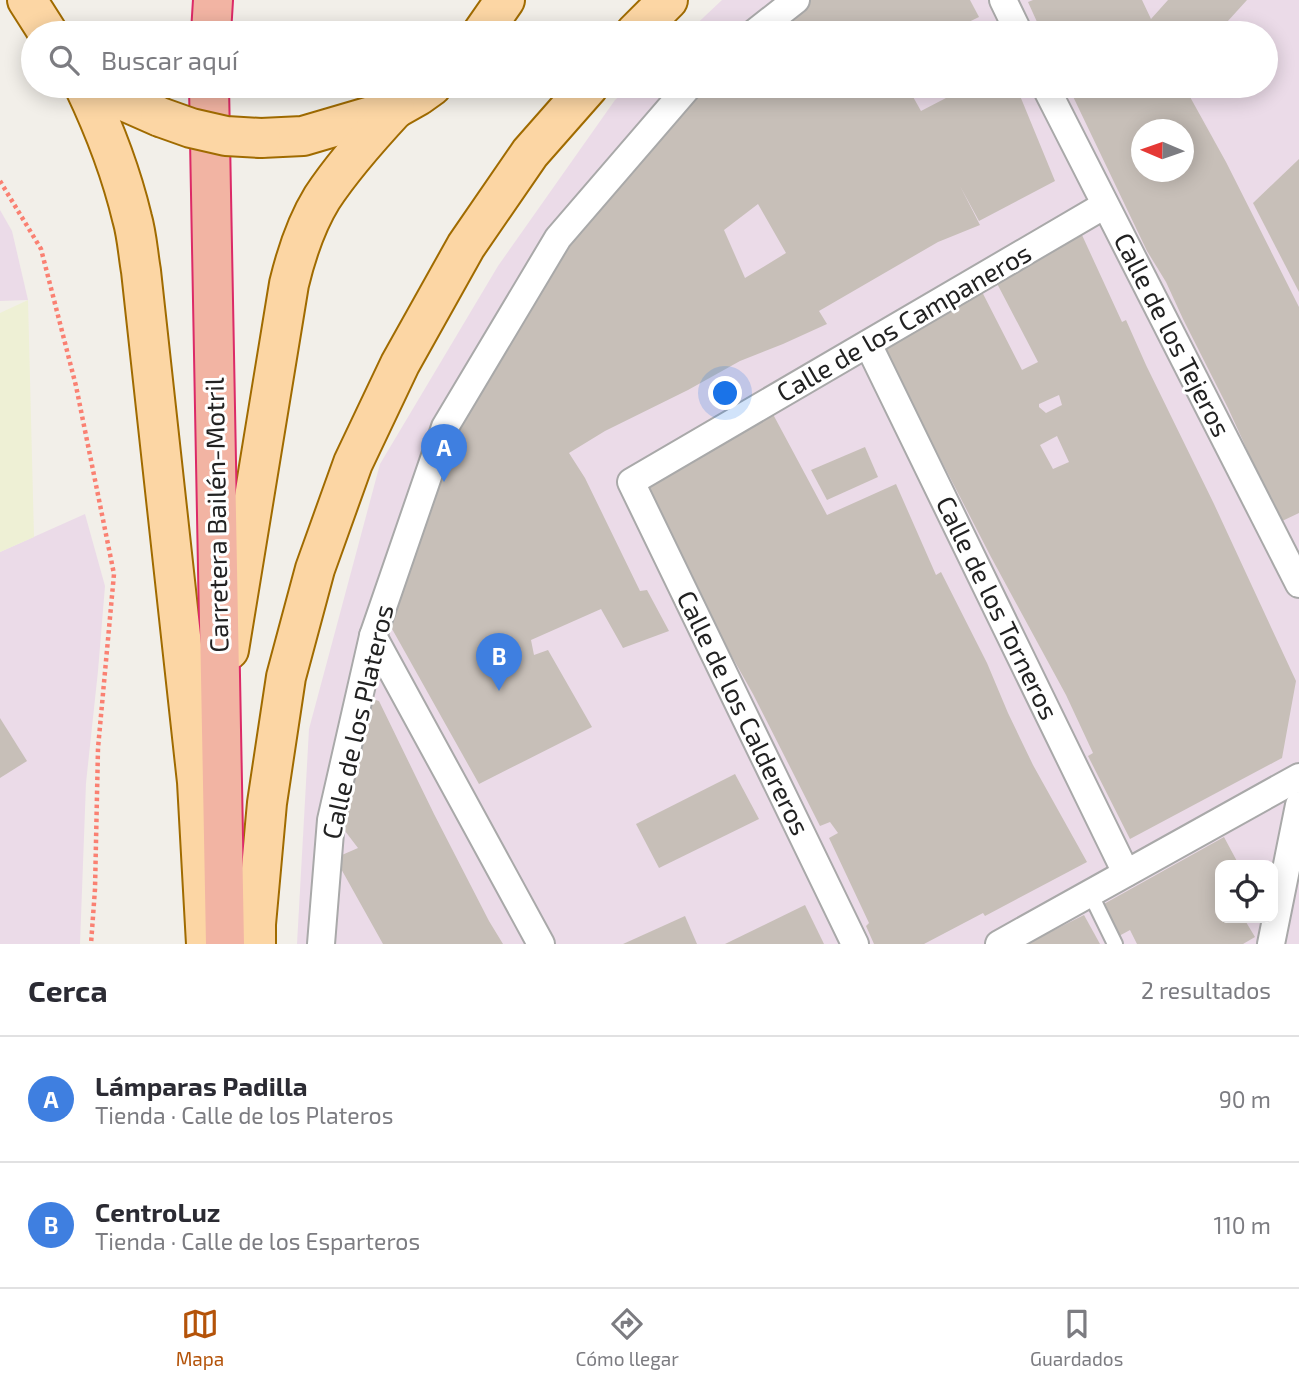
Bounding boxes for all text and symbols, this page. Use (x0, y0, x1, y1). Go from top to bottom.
search box (21, 21, 1278, 98)
icon: search (45, 41, 83, 79)
text: Buscar aquí (101, 44, 238, 75)
north arrow (1131, 119, 1194, 182)
street label: Calle de los Tejeros (1109, 227, 1238, 441)
street label: Calle de los Campaneros (770, 236, 1036, 407)
your location (708, 376, 742, 410)
street label: Carretera Bailén-Motril (198, 377, 233, 653)
pin: A (421, 424, 467, 482)
street label: Calle de los Torneros (931, 491, 1066, 724)
street label: Calle de los Caldereros (672, 585, 817, 840)
street label: Calle de los Plateros (314, 601, 399, 842)
pin: B (476, 633, 522, 691)
map controls (1215, 860, 1278, 923)
button: locate (1215, 860, 1278, 923)
text: Cerca (28, 972, 108, 1008)
text: 2 resultados (1141, 976, 1271, 1004)
text: Lámparas Padilla (95, 1070, 308, 1101)
text: A (43, 1085, 59, 1113)
text: 90 m (1219, 1085, 1271, 1113)
text: Tienda · Calle de los Plateros (95, 1101, 393, 1129)
text: CentroLuz (95, 1196, 221, 1227)
text: B (44, 1211, 58, 1239)
text: 110 m (1214, 1211, 1271, 1239)
text: Tienda · Calle de los Esparteros (95, 1227, 420, 1255)
tab: Mapa (176, 1305, 224, 1370)
tab: Cómo llegar (575, 1305, 679, 1370)
tab: Guardados (1030, 1305, 1123, 1370)

